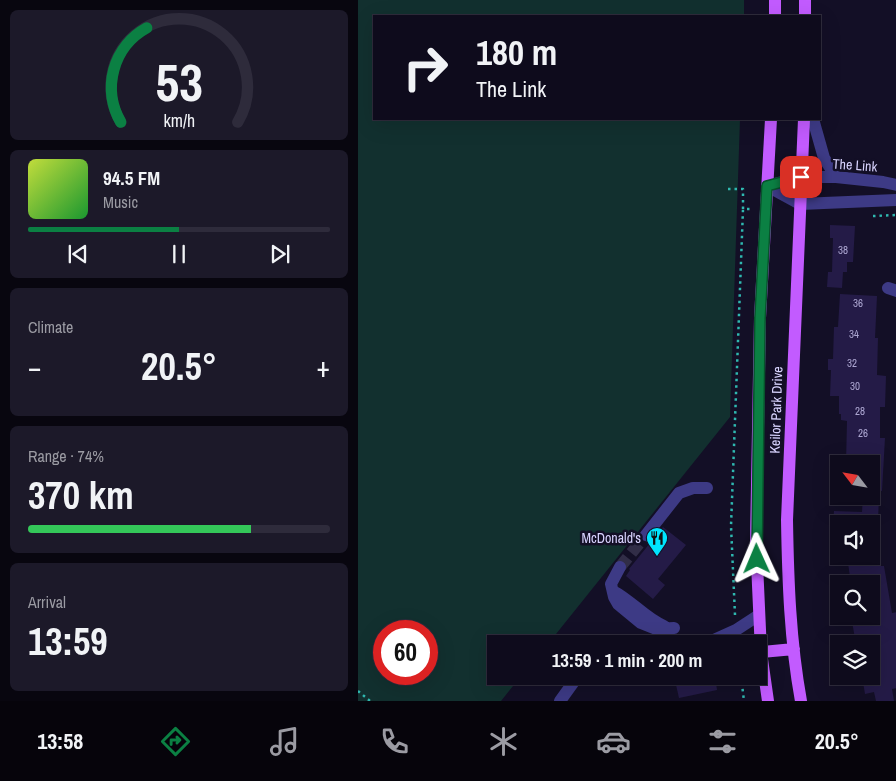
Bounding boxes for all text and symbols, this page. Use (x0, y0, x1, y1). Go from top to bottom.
text: 180 m (476, 29, 557, 76)
icon: right (393, 35, 458, 100)
text: 53 (155, 47, 203, 117)
text: The Link (476, 74, 546, 104)
text: km/h (163, 109, 195, 133)
street label: The Link (832, 154, 878, 176)
pin (780, 156, 822, 198)
icon: arrive (787, 163, 815, 191)
text: 94.5 FM (103, 165, 160, 191)
text: Music (103, 191, 138, 213)
icon: previous (64, 240, 92, 268)
icon: pause (165, 240, 193, 268)
icon: next (266, 240, 294, 268)
house number: 38 (838, 243, 848, 257)
house number: 36 (853, 296, 863, 310)
text: Climate (28, 316, 73, 338)
house number: 34 (849, 327, 859, 341)
text: 20.5° (141, 341, 217, 392)
text: − (28, 348, 41, 386)
text: + (317, 348, 330, 386)
house number: 32 (847, 356, 857, 370)
street label: Keilor Park Drive (765, 366, 787, 454)
house number: 30 (850, 379, 860, 393)
house number: 28 (855, 404, 865, 418)
house number: 26 (858, 426, 868, 440)
text: Range · 74% (28, 445, 104, 467)
north arrow (830, 455, 880, 505)
map controls (830, 455, 880, 685)
text: 370 km (28, 470, 134, 521)
button: sound (830, 515, 880, 565)
restaurant icon: McDonald's (645, 526, 669, 557)
place label: McDonald's (581, 529, 641, 547)
position arrow (730, 532, 782, 584)
button: search (830, 575, 880, 625)
text: Arrival (28, 591, 66, 613)
text: 13:59 (28, 616, 108, 667)
speed limit sign: 60 (373, 620, 438, 685)
button: layers (830, 635, 880, 685)
text: 13:59 · 1 min · 200 m (552, 647, 702, 673)
icon: directions (158, 724, 193, 759)
icon: music (267, 724, 302, 759)
icon: phone (377, 724, 412, 759)
icon: climate (486, 724, 521, 759)
icon: car (596, 724, 631, 759)
icon: filters (705, 724, 740, 759)
text: 13:58 (37, 726, 83, 756)
text: 20.5° (815, 726, 859, 756)

